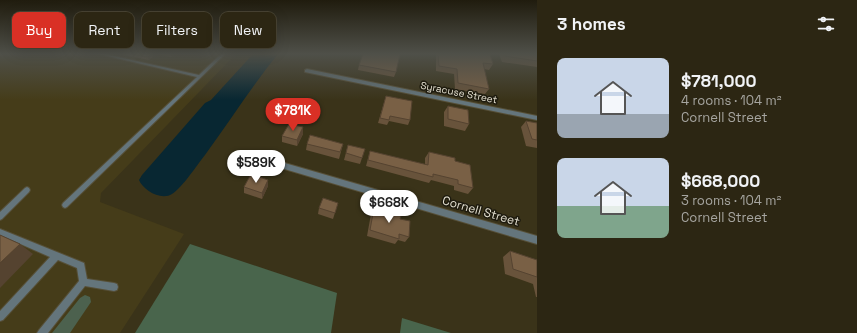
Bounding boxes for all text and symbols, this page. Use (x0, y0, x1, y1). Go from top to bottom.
chip: Buy (12, 12, 66, 48)
chip: Rent (74, 12, 134, 48)
chip: Filters (142, 12, 212, 48)
chip: New (220, 12, 276, 48)
text: 3 homes (557, 13, 626, 35)
icon: filters (815, 13, 837, 35)
text: $781,000 (681, 70, 756, 92)
icon: home (589, 74, 637, 122)
street label: Syracuse Street (419, 79, 499, 106)
text: 4 rooms · 104 m² (681, 92, 782, 109)
pin: $781K (265, 98, 321, 132)
text: $781K (275, 102, 311, 119)
text: Cornell Street (681, 109, 767, 126)
pin: $589K (228, 150, 284, 184)
text: $589K (236, 154, 276, 171)
text: $668,000 (681, 170, 760, 192)
icon: home (589, 174, 637, 222)
pin: $668K (361, 190, 417, 224)
street label: Cornell Street (440, 192, 522, 230)
text: 3 rooms · 104 m² (681, 192, 781, 209)
text: $668K (369, 194, 409, 211)
text: Cornell Street (681, 209, 767, 226)

